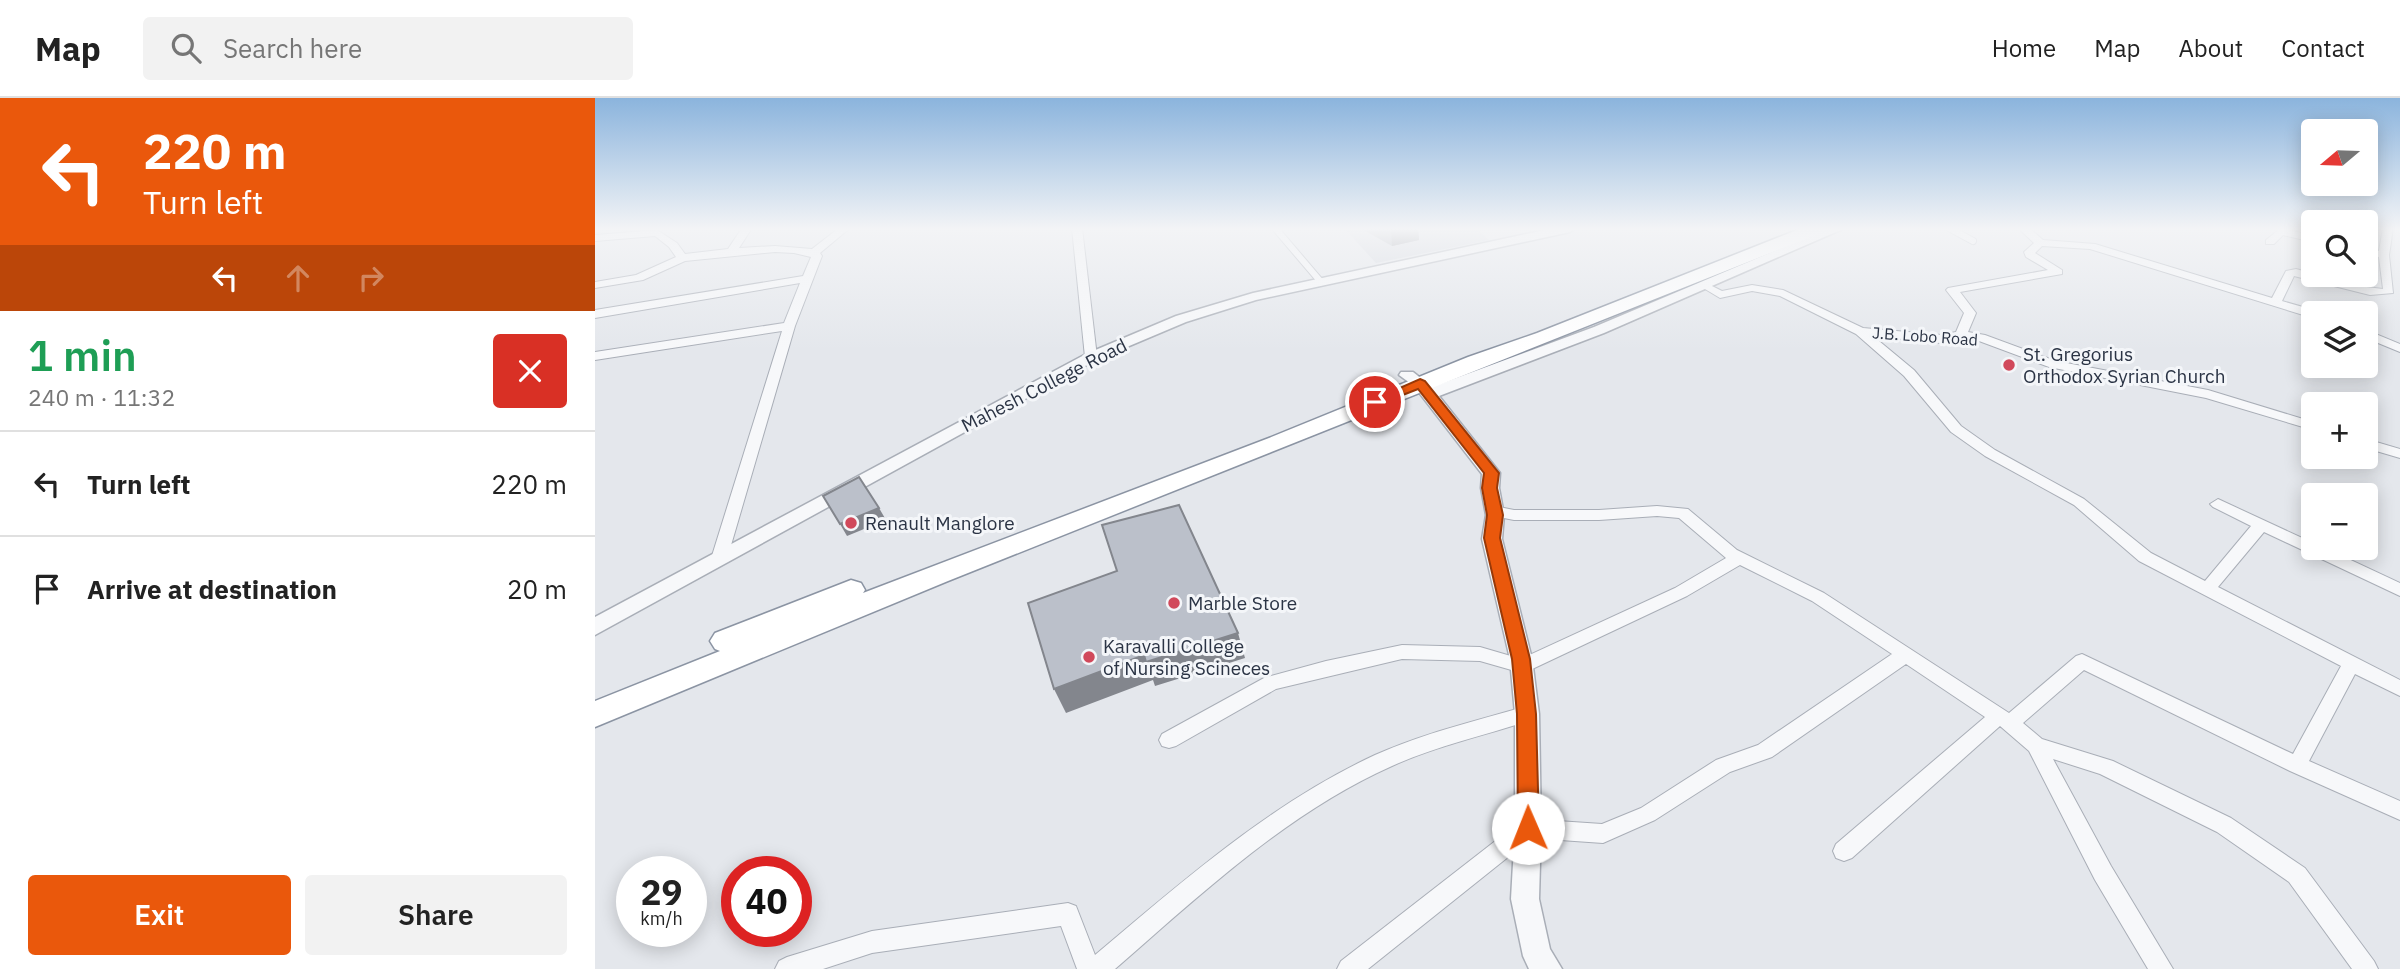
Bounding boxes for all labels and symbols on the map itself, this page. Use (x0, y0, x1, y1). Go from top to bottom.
north arrow (2301, 119, 2378, 196)
street label: J.B. Lobo Road (1871, 322, 1979, 350)
street label: Mahesh College Road (957, 333, 1131, 437)
place label: St. Gregorius Orthodox Syrian Church (2023, 342, 2225, 388)
marker: St. Gregorius Orthodox Syrian Church (2001, 357, 2017, 373)
pin (1345, 372, 1405, 432)
place label: Renault Manglore (865, 511, 1015, 535)
marker: Renault Manglore (843, 515, 859, 531)
place label: Marble Store (1188, 591, 1297, 615)
marker: Marble Store (1166, 595, 1182, 611)
place label: Karavalli College of Nursing Scineces (1103, 634, 1270, 680)
marker: Karavalli College of Nursing Scineces (1081, 649, 1097, 665)
position arrow (1491, 791, 1565, 865)
speed limit sign: 40 (721, 856, 812, 947)

